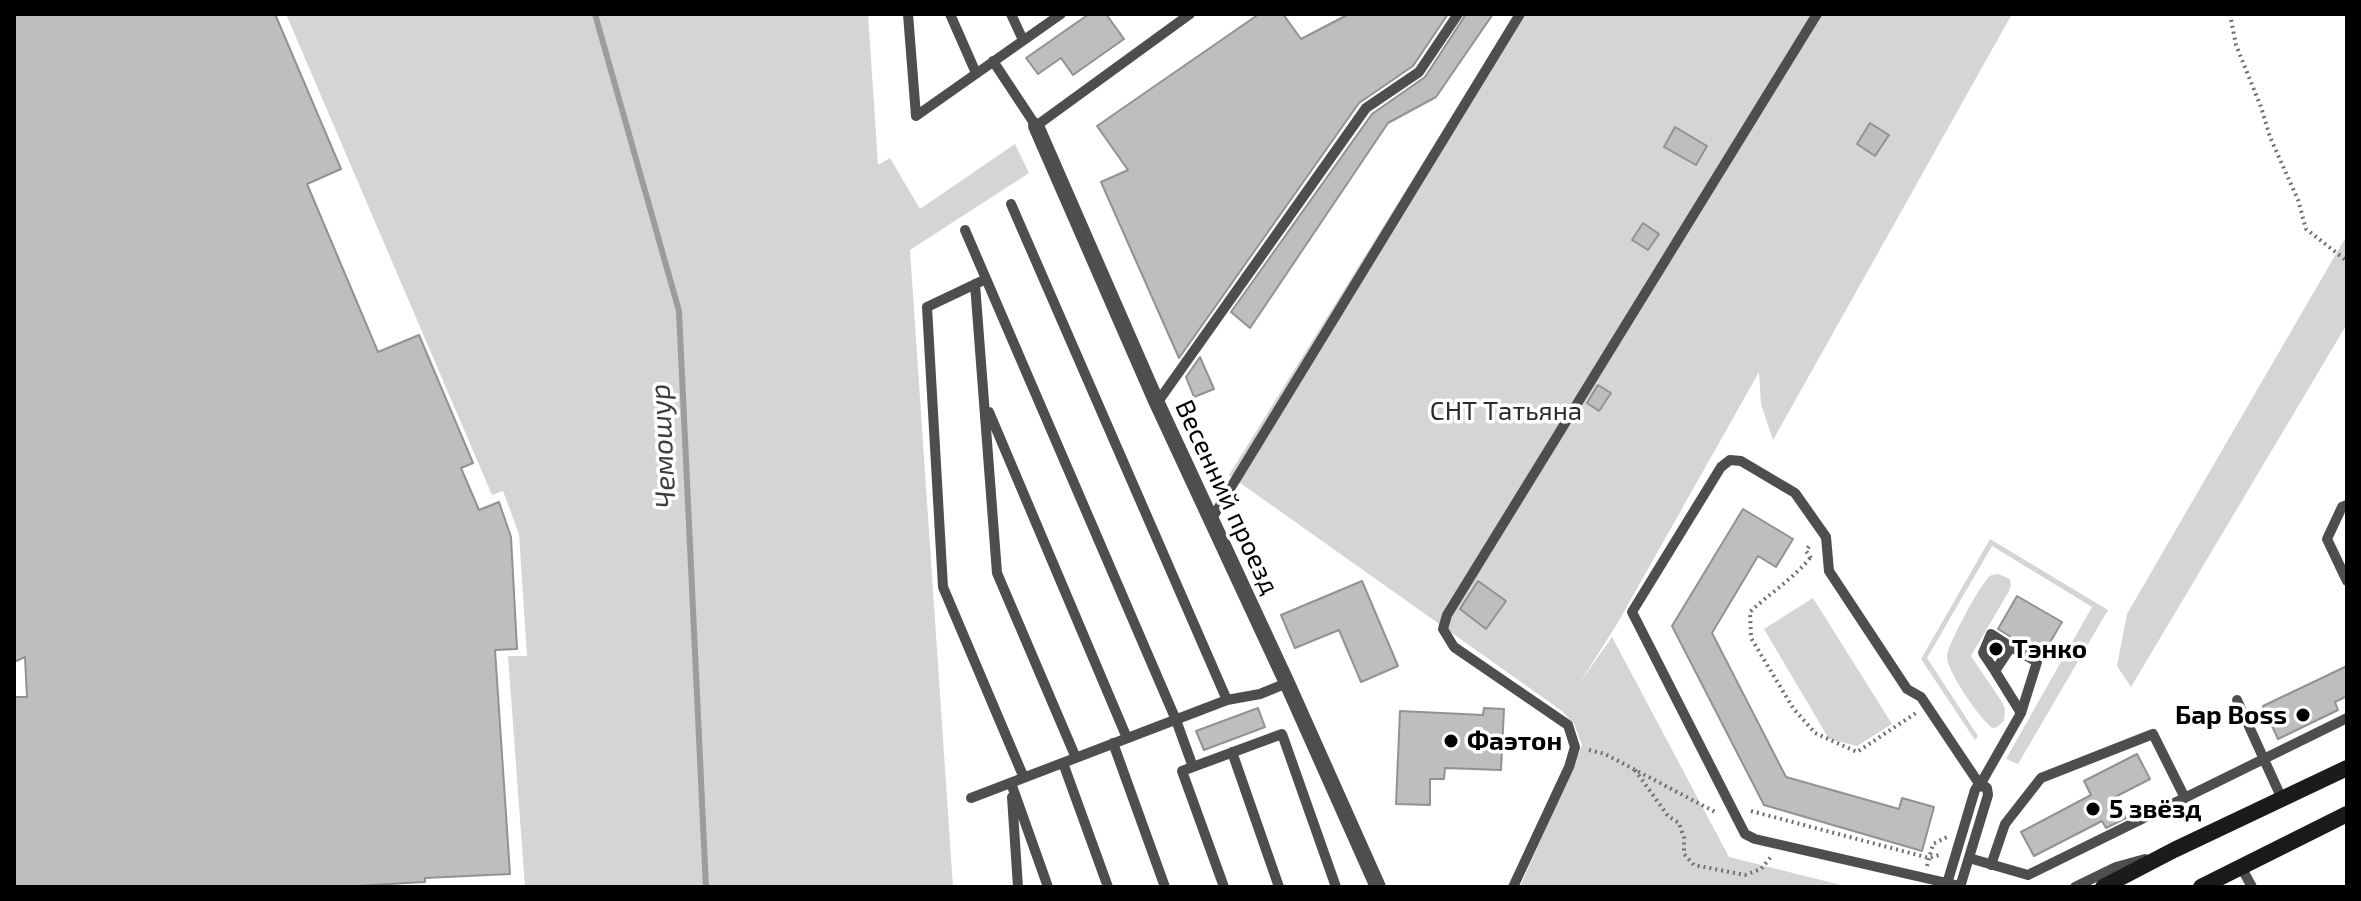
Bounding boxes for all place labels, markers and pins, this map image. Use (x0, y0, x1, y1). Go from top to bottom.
place label: Тэнко (2012, 633, 2087, 665)
marker: Тэнко (1987, 640, 2005, 658)
place label: Бар Boss (2175, 699, 2287, 731)
marker: Бар Boss (2294, 706, 2312, 724)
place label: Фаэтон (1467, 725, 1562, 757)
marker: Фаэтон (1442, 732, 1460, 750)
place label: 5 звёзд (2109, 793, 2202, 825)
marker: 5 звёзд (2084, 800, 2102, 818)

